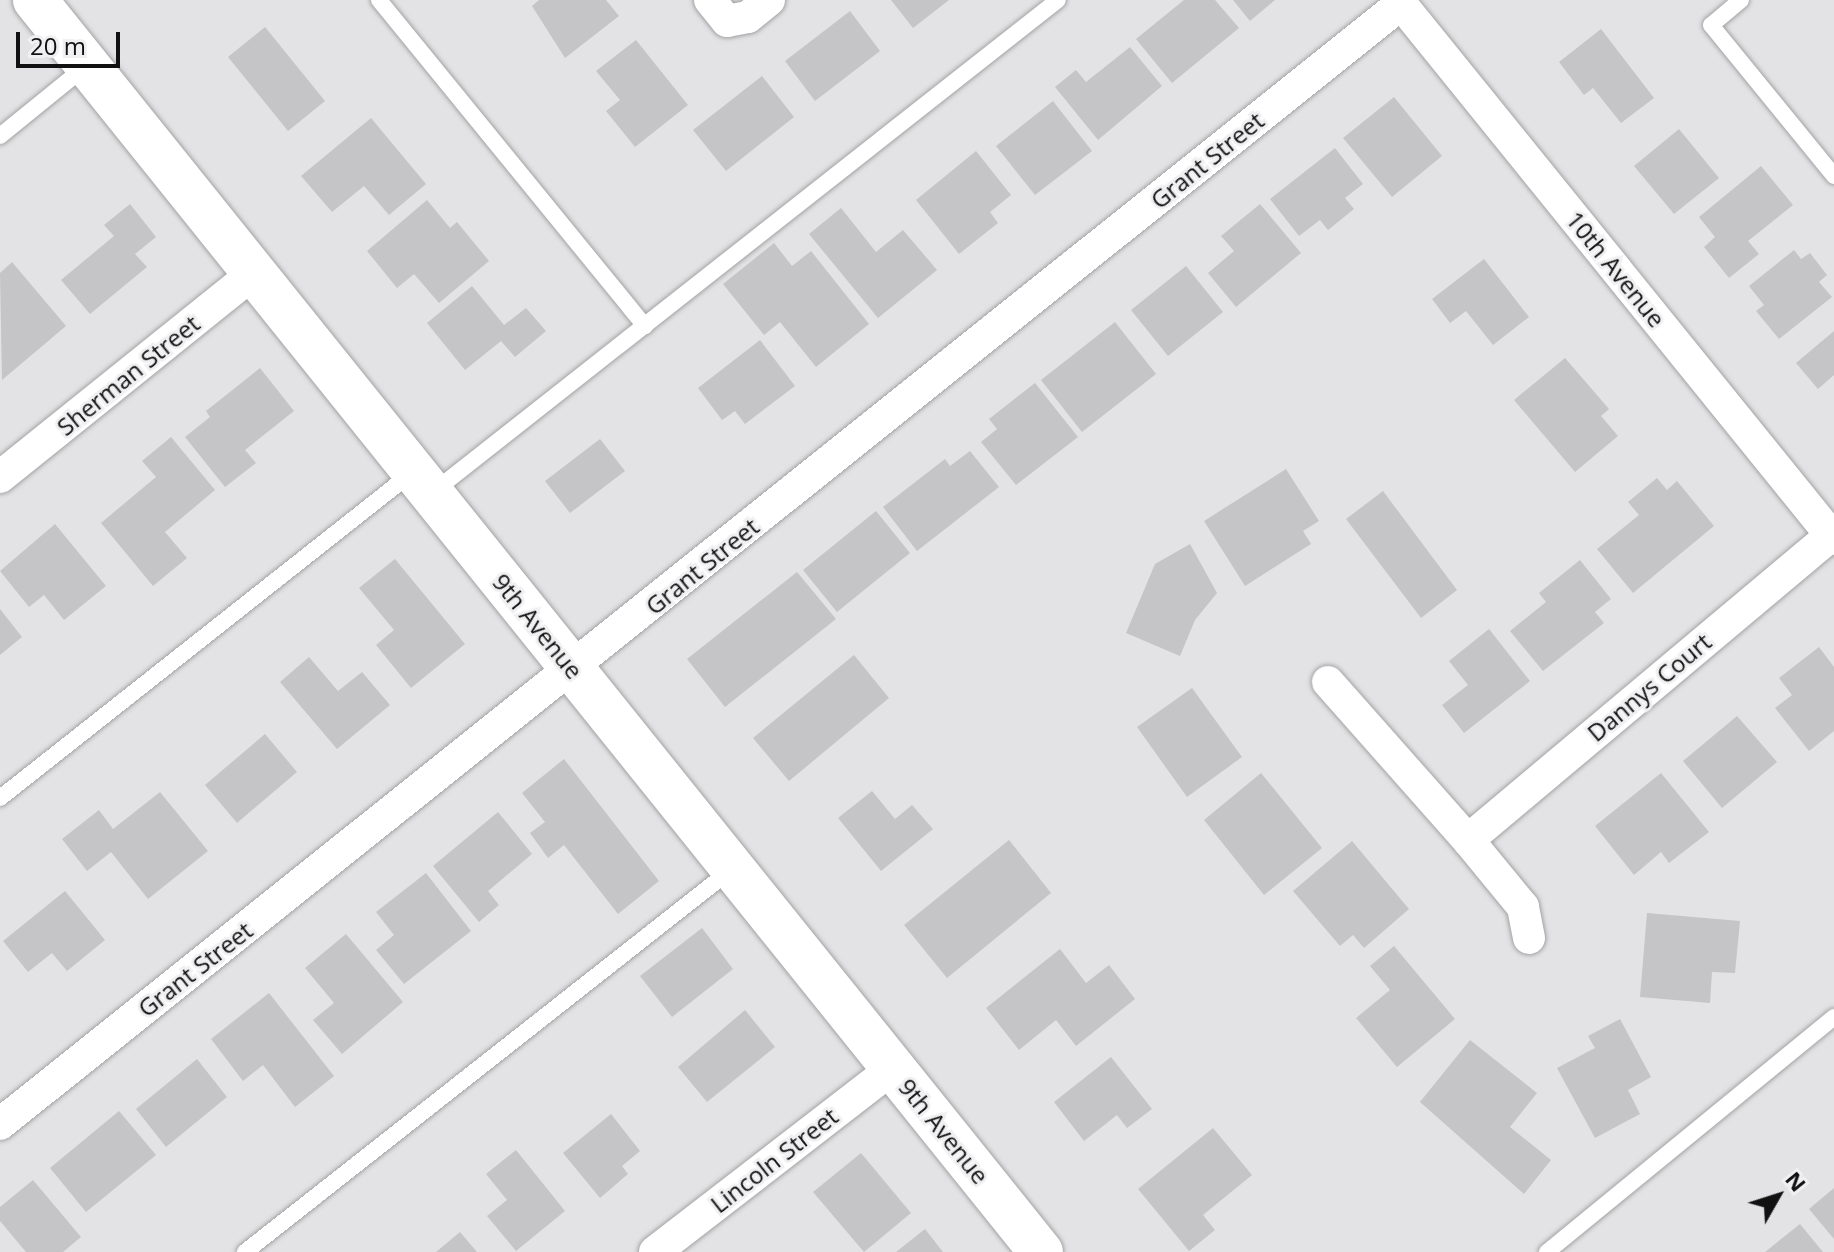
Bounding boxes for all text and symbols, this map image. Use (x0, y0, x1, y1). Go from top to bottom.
scale bar (20, 16, 124, 66)
text: 20 m (30, 29, 86, 62)
street label: Grant Street (1145, 106, 1269, 214)
street label: 10th Avenue (1561, 205, 1671, 333)
street label: Sherman Street (51, 309, 205, 441)
street label: Grant Street (640, 512, 764, 620)
street label: 9th Avenue (487, 568, 589, 684)
street label: Dannys Court (1581, 627, 1717, 747)
street label: Grant Street (132, 915, 258, 1023)
street label: 9th Avenue (893, 1073, 995, 1189)
street label: Lincoln Street (705, 1101, 843, 1219)
north arrow (1738, 1156, 1818, 1236)
text: N (1779, 1164, 1814, 1197)

